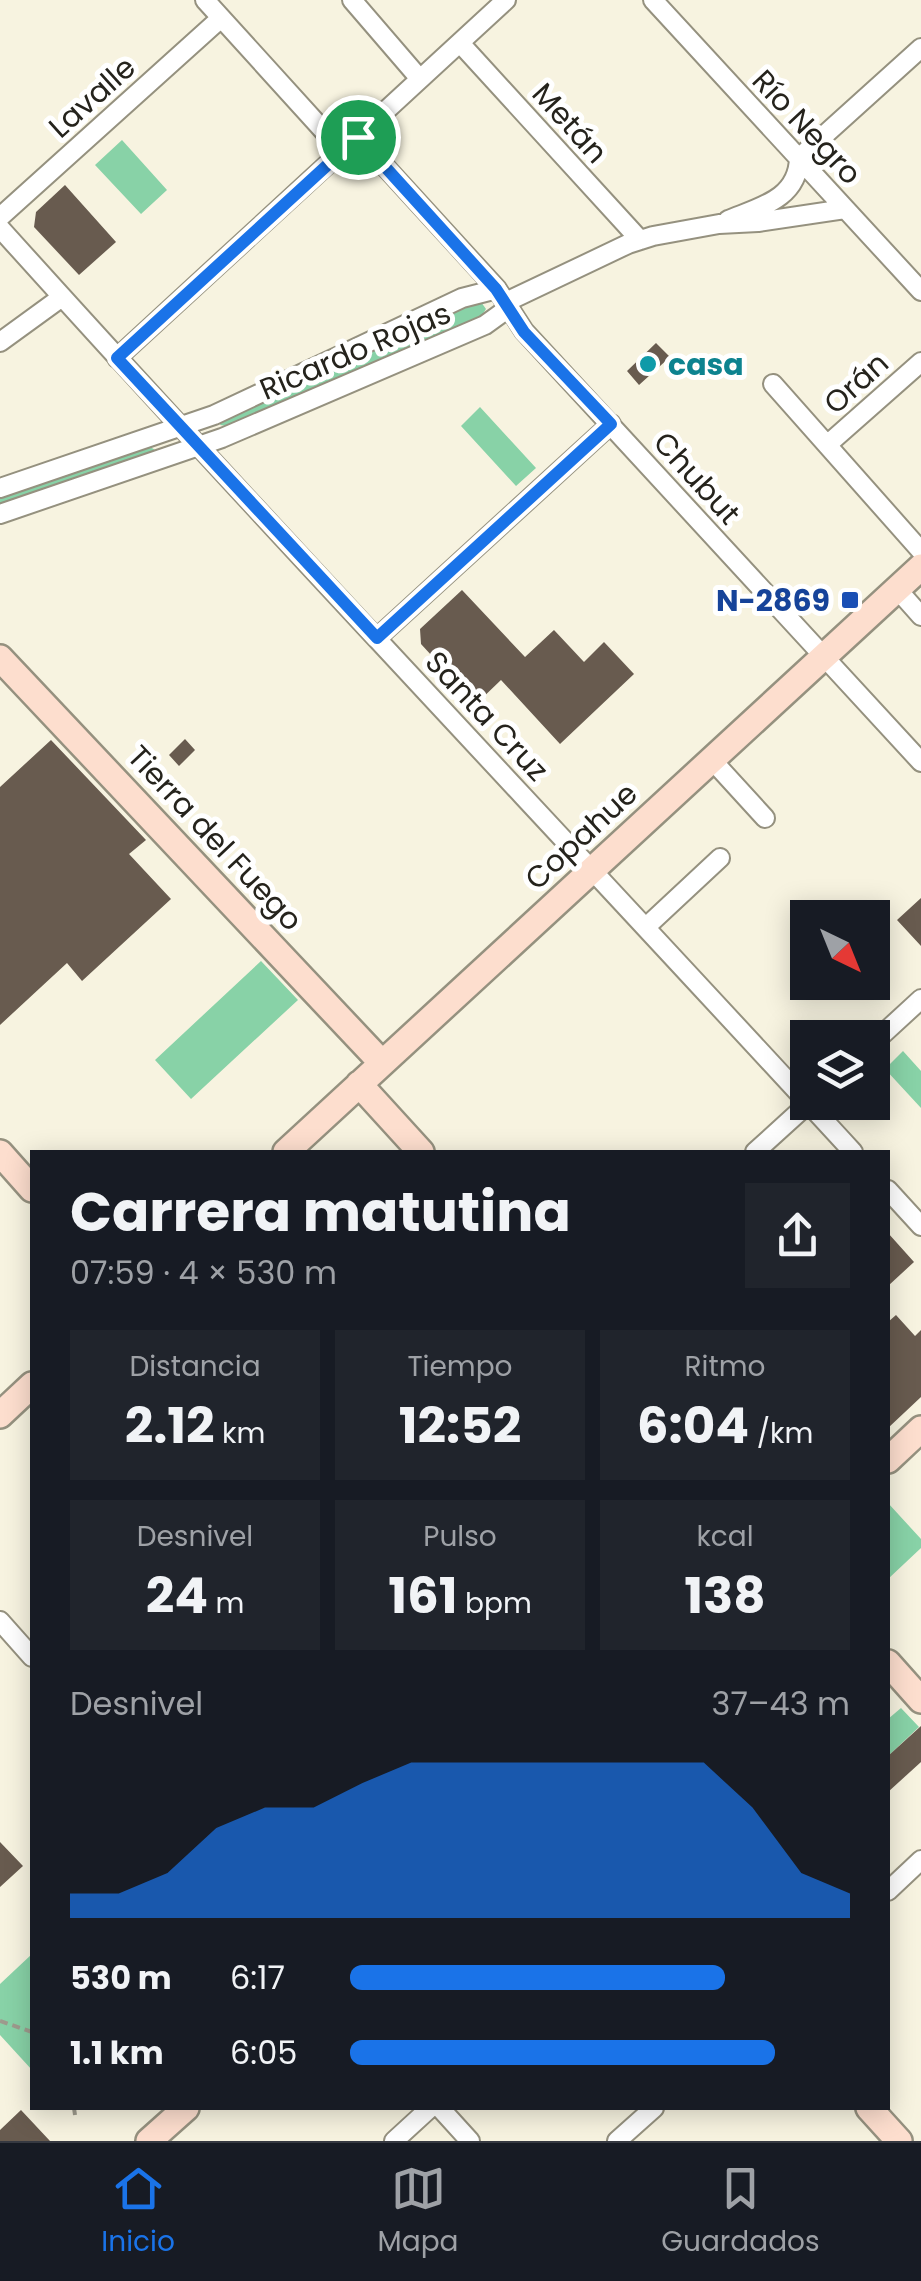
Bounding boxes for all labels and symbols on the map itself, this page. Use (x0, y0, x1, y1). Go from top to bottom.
street label: Lavalle (39, 46, 145, 148)
street label: Río Negro (742, 60, 872, 194)
street label: Metán (522, 73, 618, 173)
pin (316, 95, 401, 180)
street label: Ricardo Rojas (253, 291, 457, 411)
street label: Orán (814, 342, 898, 424)
place label: casa (668, 343, 744, 386)
marker: casa (637, 353, 659, 375)
street label: Chubut (644, 422, 750, 534)
place label: N-2869 (716, 579, 830, 622)
marker: N-2869 (839, 589, 861, 611)
street label: Santa Cruz (416, 642, 558, 790)
street label: Tierra del Fuego (118, 736, 312, 940)
street label: Copahue (515, 773, 647, 899)
north arrow (790, 900, 890, 1000)

